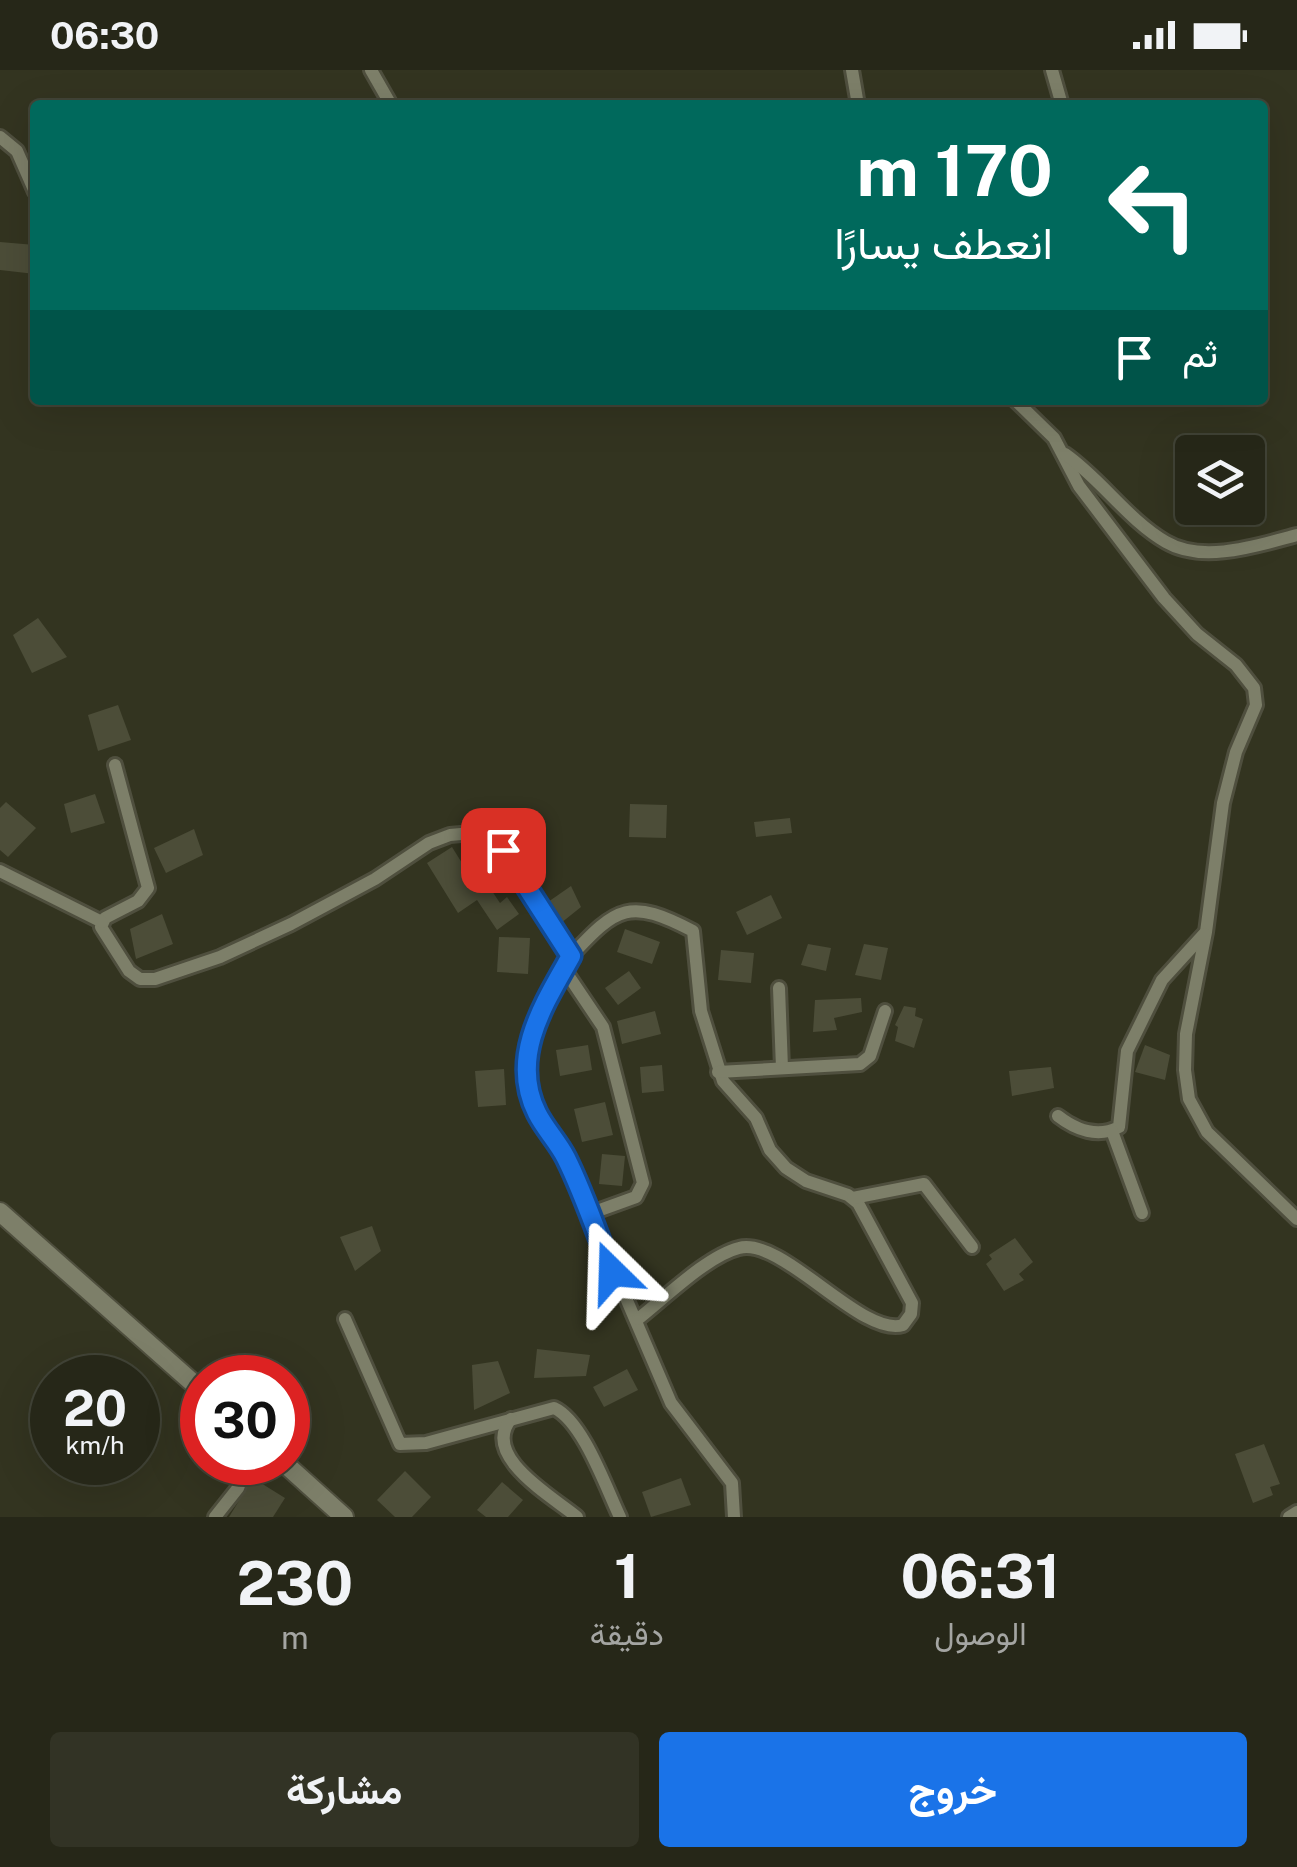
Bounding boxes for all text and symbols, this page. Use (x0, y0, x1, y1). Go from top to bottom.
text: 06:30 (50, 13, 159, 58)
text: 170 m (856, 129, 1053, 212)
icon: left (1088, 140, 1218, 270)
text: انعطف يسارًا (834, 216, 1053, 269)
icon: arrive (1107, 330, 1162, 385)
text: ثم (1182, 331, 1218, 376)
map controls (1175, 435, 1265, 525)
button: layers (1175, 435, 1265, 525)
pin (461, 808, 546, 893)
icon: arrive (476, 823, 531, 878)
position arrow (560, 1220, 664, 1324)
speed limit sign: 30 (180, 1355, 310, 1485)
text: 20 (63, 1378, 127, 1437)
text: km/h (66, 1430, 124, 1460)
text: 1 (614, 1541, 640, 1612)
text: 06:31 (900, 1541, 1060, 1612)
text: 230 (237, 1548, 353, 1619)
text: دقيقة (590, 1615, 664, 1652)
text: الوصول (934, 1615, 1027, 1652)
text: m (281, 1619, 309, 1656)
button: مشاركة (50, 1732, 639, 1847)
button: خروج (659, 1732, 1247, 1847)

